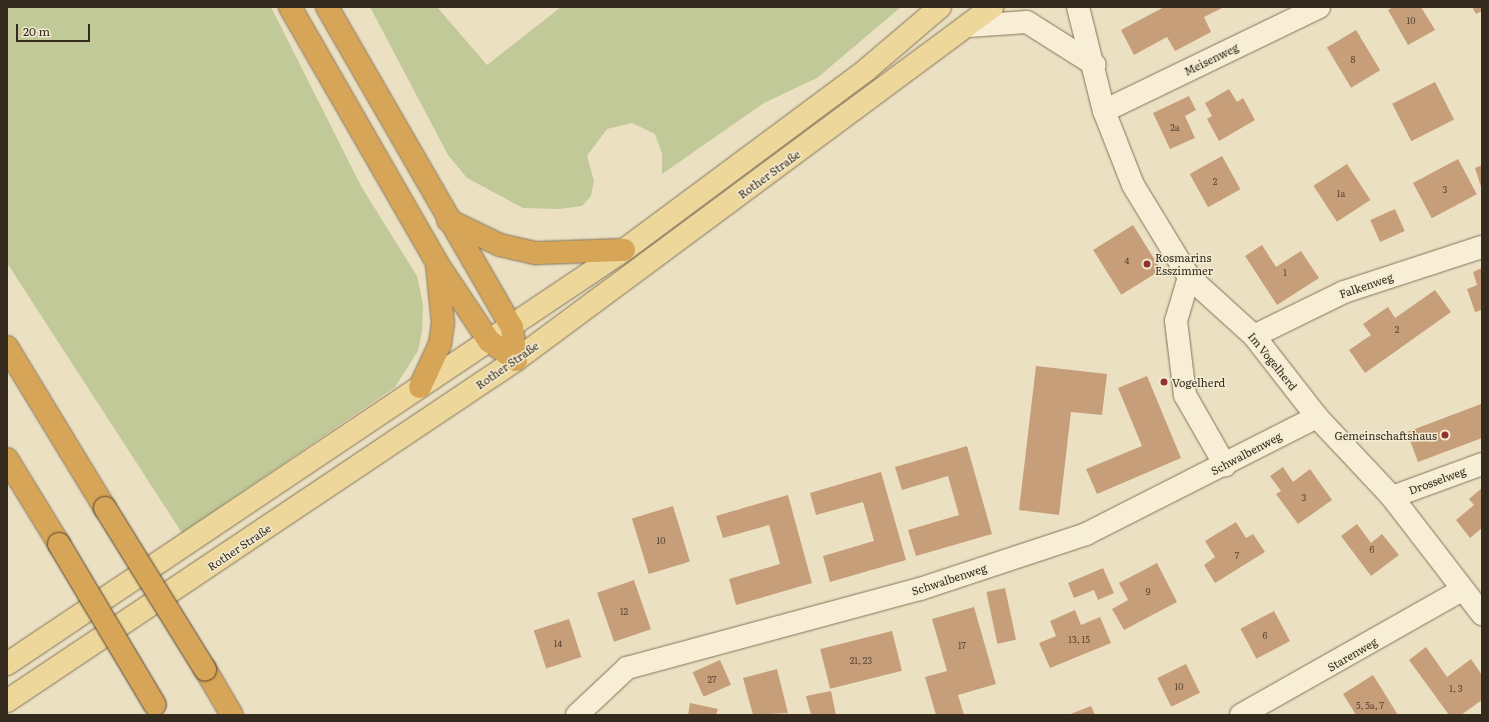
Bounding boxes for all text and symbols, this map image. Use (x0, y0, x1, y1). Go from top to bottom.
house number: 10 (1407, 15, 1415, 25)
scale bar (18, 16, 92, 42)
text: 20 m (23, 22, 50, 40)
street label: Meisenweg (1182, 40, 1240, 78)
house number: 8 (1351, 54, 1355, 64)
house number: 2a (1170, 122, 1180, 132)
street label: Rother Straße (735, 147, 803, 201)
house number: 2 (1213, 176, 1217, 186)
house number: 3 (1443, 184, 1447, 194)
house number: 1a (1337, 188, 1345, 198)
place label: Rosmarins Esszimmer (1155, 251, 1213, 277)
house number: 4 (1125, 255, 1129, 265)
marker: Rosmarins Esszimmer (1142, 259, 1152, 269)
house number: 1 (1283, 267, 1287, 277)
street label: Falkenweg (1337, 270, 1395, 300)
house number: 2 (1395, 324, 1399, 334)
street label: Im Vogelherd (1246, 329, 1300, 393)
street label: Rother Straße (473, 338, 541, 392)
place label: Vogelherd (1172, 375, 1225, 389)
marker: Vogelherd (1159, 377, 1169, 387)
place label: Gemeinschaftshaus (1334, 428, 1437, 442)
street label: Schwalbenweg (1208, 429, 1284, 477)
marker: Gemeinschaftshaus (1440, 430, 1450, 440)
street label: Drosselweg (1407, 464, 1467, 496)
house number: 3 (1302, 492, 1306, 502)
street label: Rother Straße (205, 521, 273, 573)
house number: 10 (657, 535, 665, 545)
house number: 6 (1370, 544, 1374, 554)
house number: 7 (1235, 550, 1239, 560)
street label: Schwalbenweg (910, 561, 988, 597)
house number: 9 (1146, 586, 1150, 596)
house number: 12 (620, 606, 628, 616)
house number: 6 (1263, 630, 1267, 640)
house number: 13, 15 (1068, 634, 1090, 644)
street label: Starenweg (1325, 634, 1379, 674)
house number: 14 (554, 638, 562, 648)
house number: 17 (958, 640, 966, 650)
house number: 21, 23 (850, 655, 872, 665)
house number: 27 (707, 674, 717, 684)
house number: 10 (1175, 681, 1183, 691)
house number: 1, 3 (1449, 683, 1463, 693)
house number: 5, 5a, 7 (1356, 700, 1384, 710)

